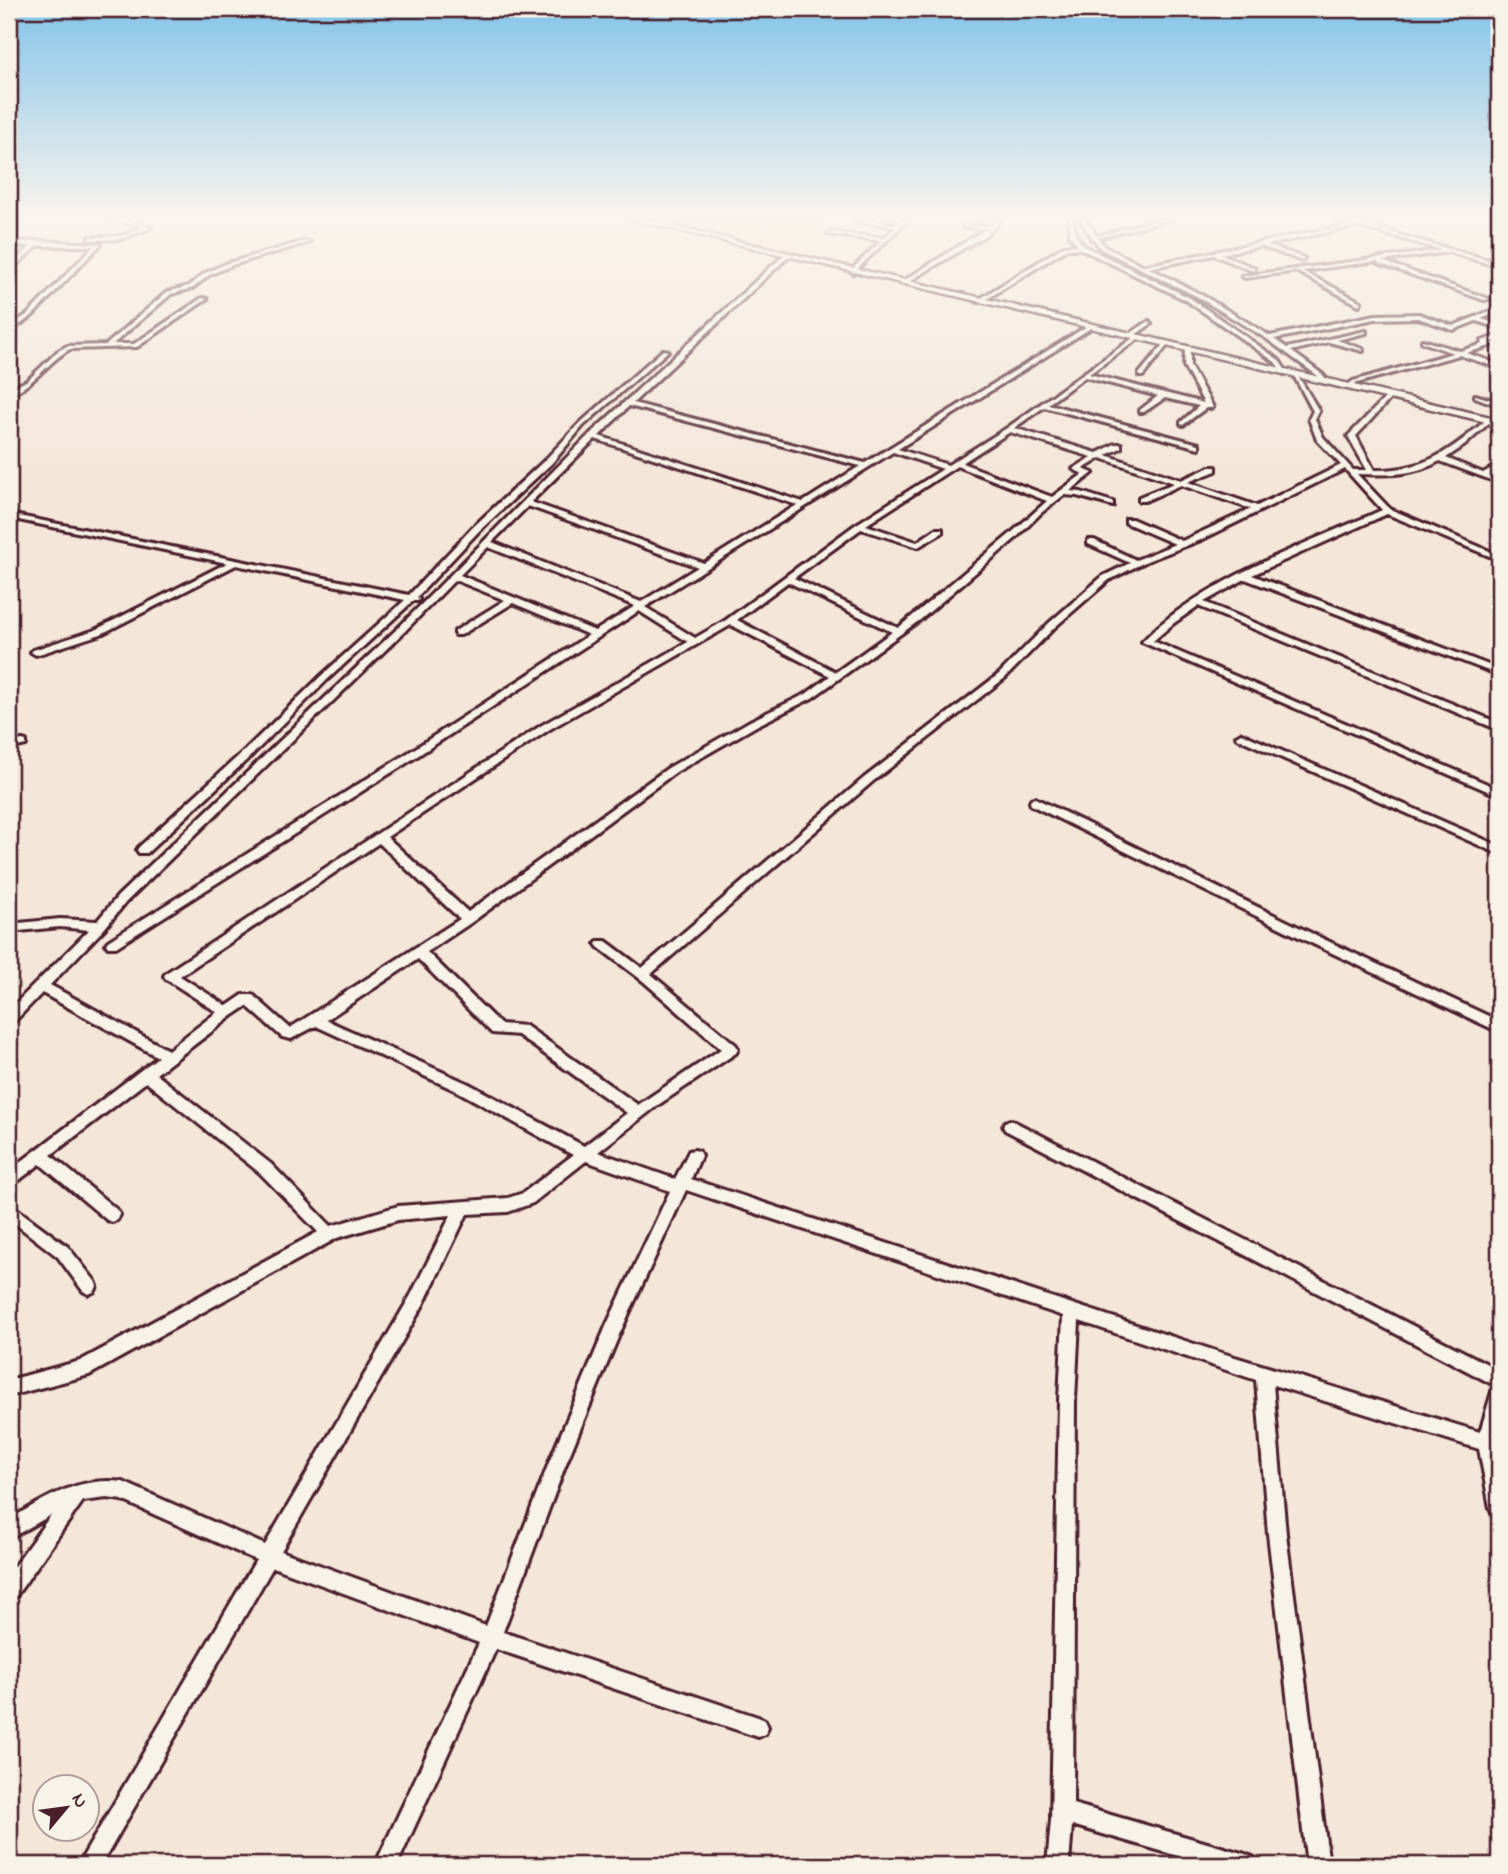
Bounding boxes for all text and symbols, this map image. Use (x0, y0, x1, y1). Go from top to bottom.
north arrow (32, 1772, 102, 1842)
text: N (64, 1789, 94, 1813)

